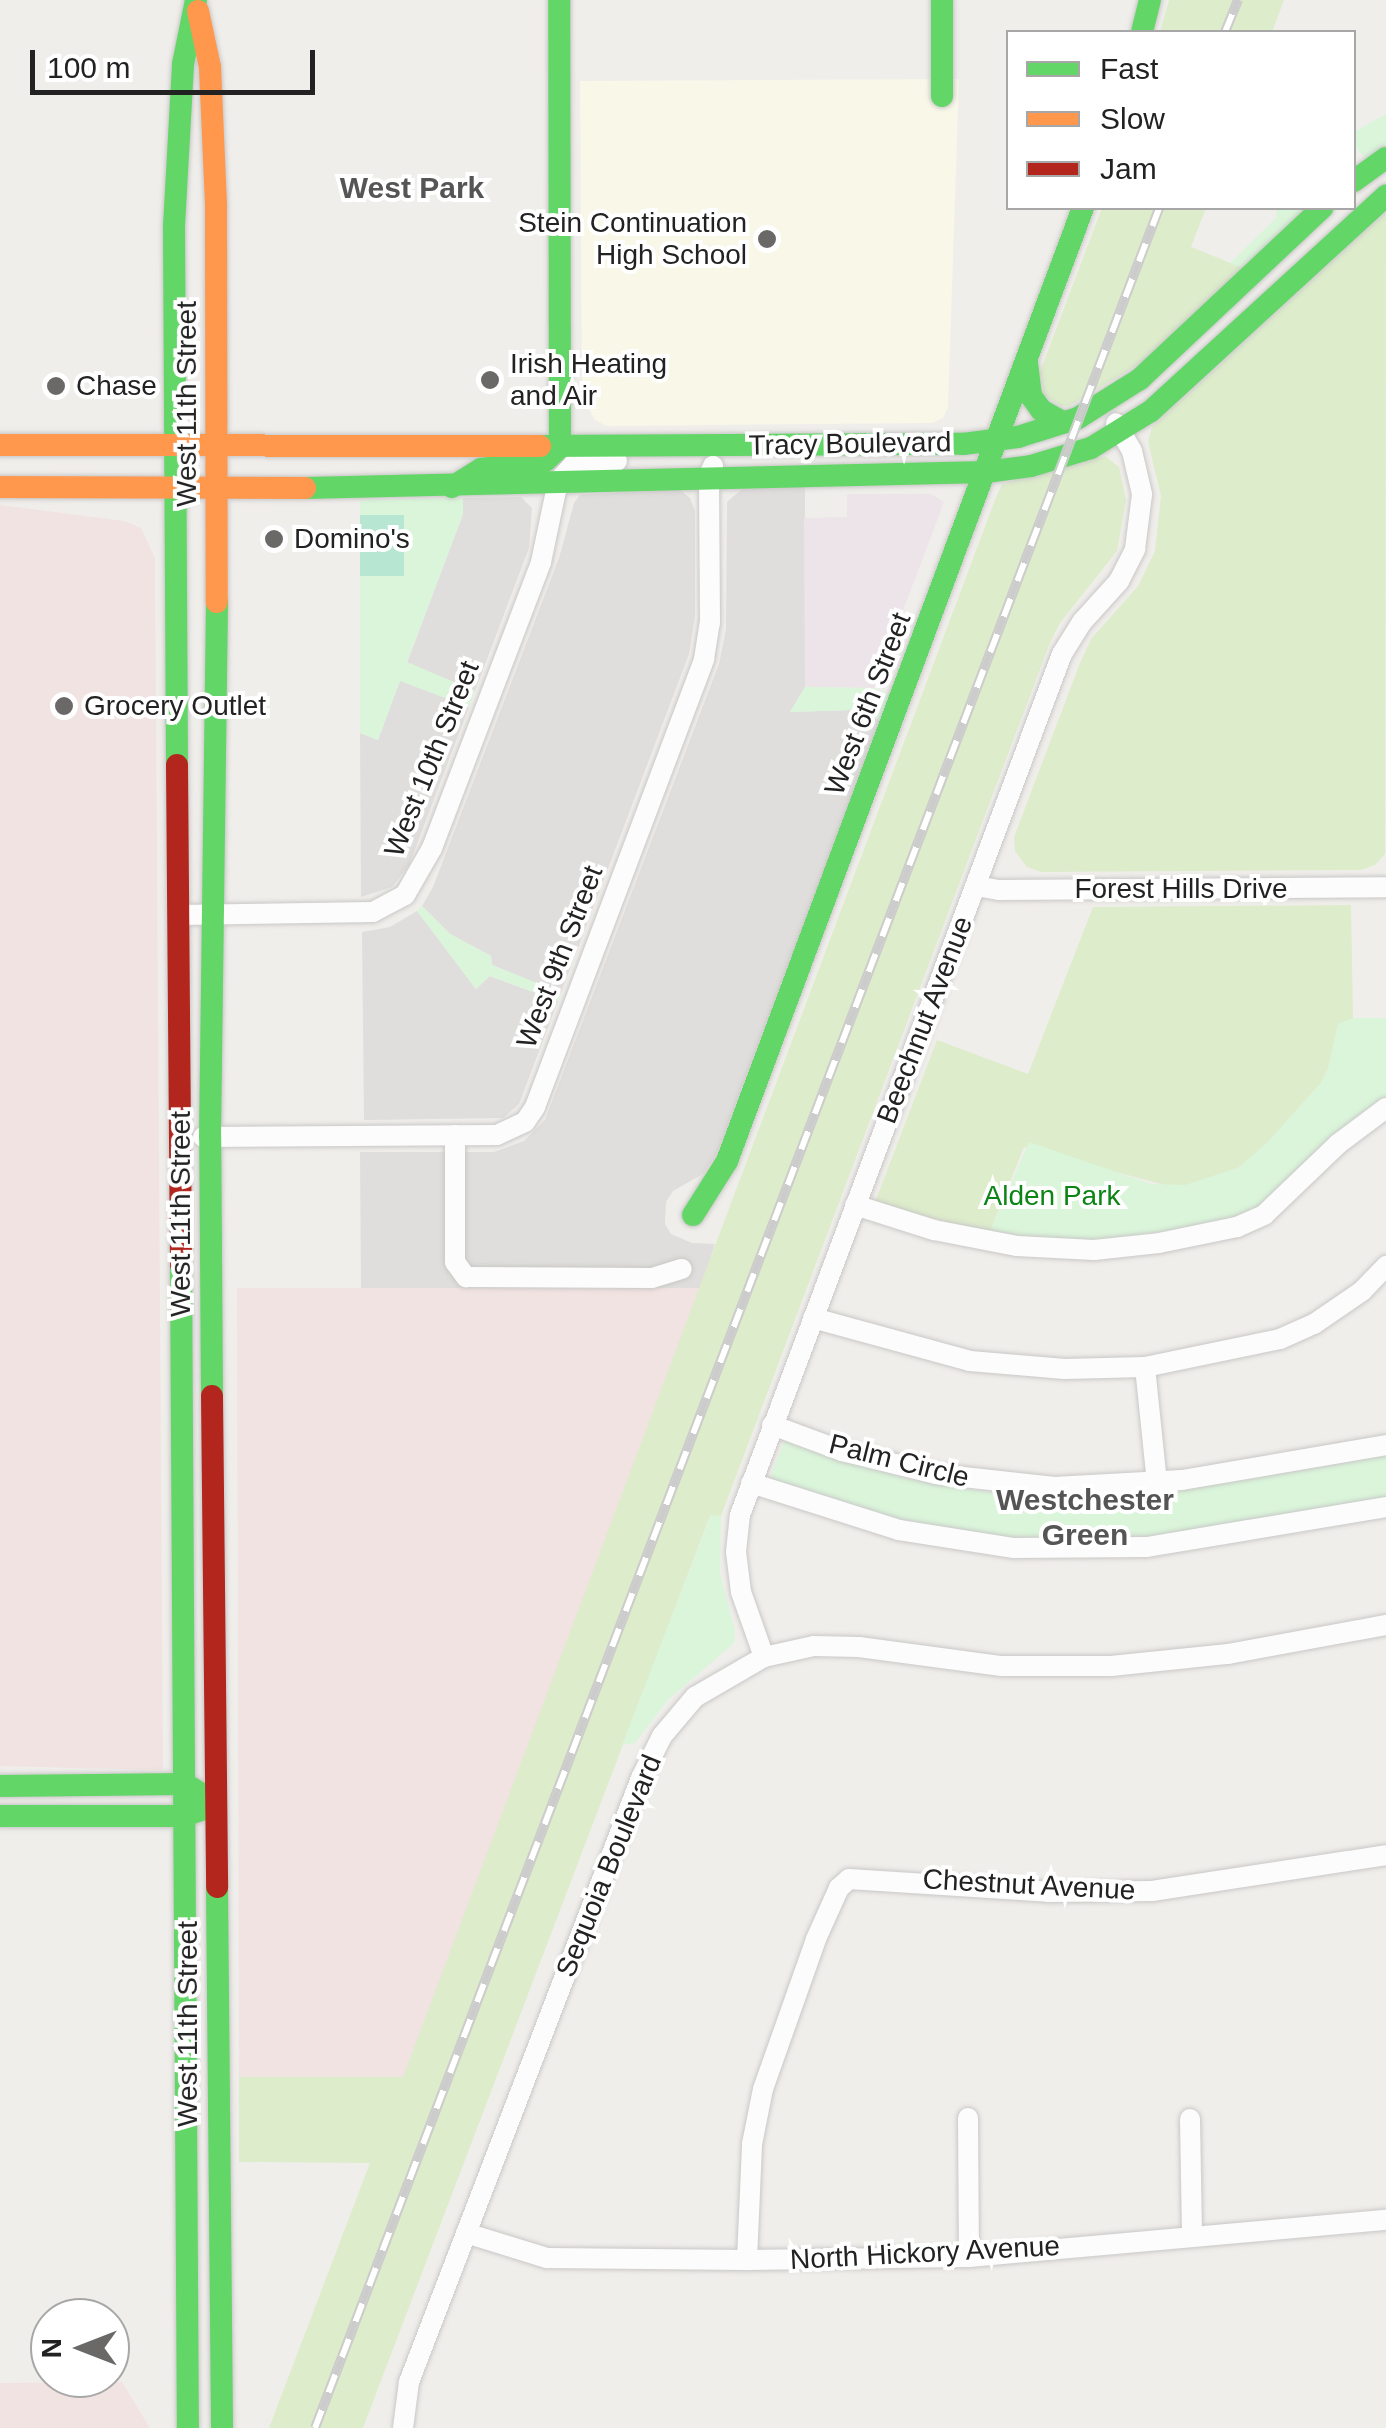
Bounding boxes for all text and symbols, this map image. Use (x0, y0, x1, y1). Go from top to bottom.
scale bar (35, 30, 320, 92)
legend (1006, 30, 1356, 210)
text: 100 m (47, 51, 130, 84)
text: Fast (1100, 52, 1158, 85)
text: Slow (1100, 102, 1165, 135)
text: Jam (1100, 152, 1157, 185)
district label: West Park (340, 170, 484, 206)
place label: Stein Continuation High School (518, 206, 747, 272)
marker: Stein Continuation High School (756, 228, 778, 250)
street label: West 11th Street (170, 301, 204, 507)
place label: Irish Heating and Air (510, 347, 667, 413)
place label: Chase (76, 369, 157, 403)
marker: Irish Heating and Air (479, 369, 501, 391)
marker: Chase (45, 375, 67, 397)
street label: Tracy Boulevard (748, 425, 952, 463)
place label: Domino's (294, 522, 410, 556)
marker: Domino's (263, 528, 285, 550)
street label: West 6th Street (818, 608, 918, 800)
street label: West 10th Street (377, 656, 487, 862)
place label: Grocery Outlet (84, 689, 266, 723)
marker: Grocery Outlet (53, 695, 75, 717)
street label: West 9th Street (510, 861, 610, 1053)
street label: Forest Hills Drive (1074, 872, 1288, 906)
street label: Beechnut Avenue (870, 911, 980, 1129)
street label: West 11th Street (164, 1111, 198, 1317)
park label: Alden Park (984, 1179, 1120, 1213)
street label: Palm Circle (825, 1427, 973, 1495)
district label: Westchester Green (996, 1482, 1174, 1552)
street label: Sequoia Boulevard (549, 1750, 669, 1982)
street label: Chestnut Avenue (921, 1863, 1137, 1907)
street label: West 11th Street (171, 1921, 205, 2127)
street label: North Hickory Avenue (788, 2229, 1062, 2277)
north arrow (30, 2298, 130, 2398)
text: N (36, 2338, 67, 2358)

